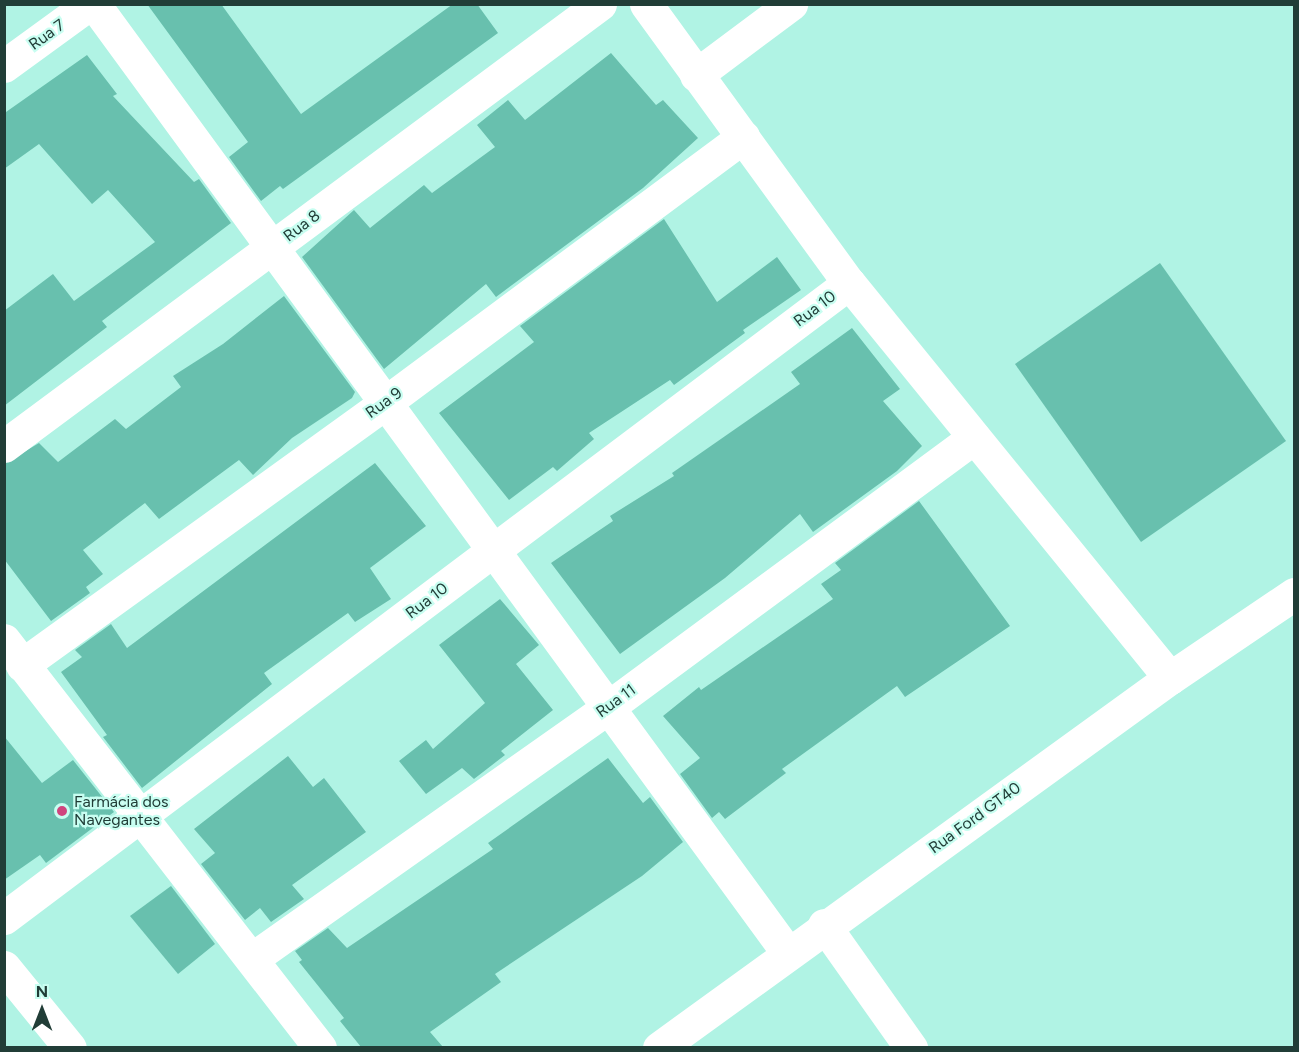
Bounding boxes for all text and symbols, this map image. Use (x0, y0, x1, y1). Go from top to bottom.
street label: Rua 7 (25, 16, 69, 54)
street label: Rua 8 (280, 206, 324, 246)
street label: Rua 10 (790, 287, 840, 331)
street label: Rua 9 (362, 383, 406, 423)
street label: Rua 10 (402, 579, 452, 623)
street label: Rua 11 (592, 680, 640, 722)
street label: Rua Ford GT40 (925, 778, 1025, 858)
place label: Farmácia dos Navegantes (74, 792, 169, 830)
marker: Farmácia dos Navegantes (55, 804, 69, 818)
north arrow (12, 980, 72, 1040)
text: N (36, 982, 48, 1001)

